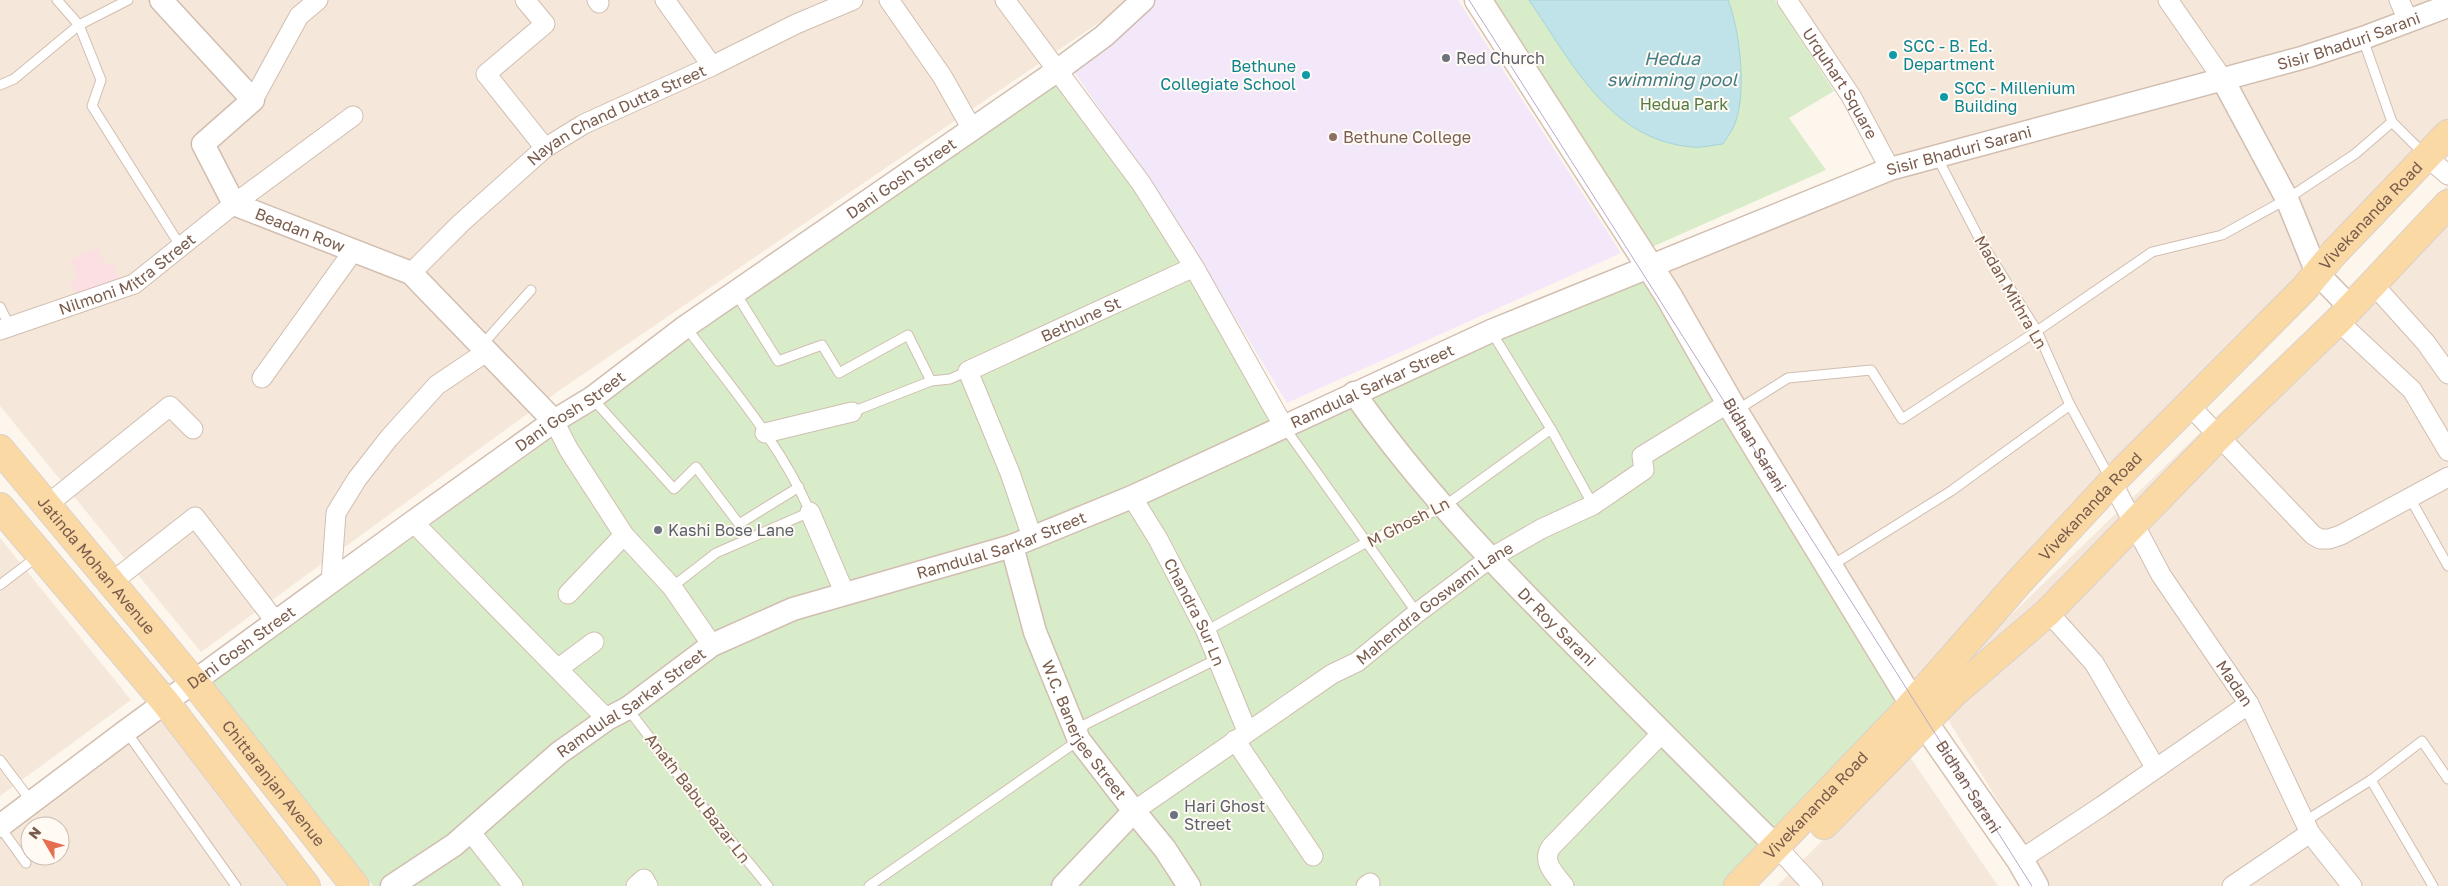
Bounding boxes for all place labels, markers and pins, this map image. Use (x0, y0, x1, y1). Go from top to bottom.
place label: SCC - B. Ed. Department (1903, 36, 1995, 74)
place label: Red Church (1456, 48, 1545, 68)
marker: SCC - B. Ed. Department (1887, 49, 1899, 61)
marker: Red Church (1440, 52, 1452, 64)
place label: Bethune Collegiate School (1160, 56, 1296, 94)
marker: Bethune Collegiate School (1300, 69, 1312, 81)
place label: SCC - Millenium Building (1954, 78, 2075, 116)
marker: SCC - Millenium Building (1938, 91, 1950, 103)
place label: Bethune College (1343, 127, 1471, 147)
marker: Bethune College (1327, 131, 1339, 143)
place label: Kashi Bose Lane (668, 520, 794, 540)
marker: Kashi Bose Lane (652, 524, 664, 536)
place label: Hari Ghost Street (1184, 796, 1265, 834)
marker: Hari Ghost Street (1168, 809, 1180, 821)

